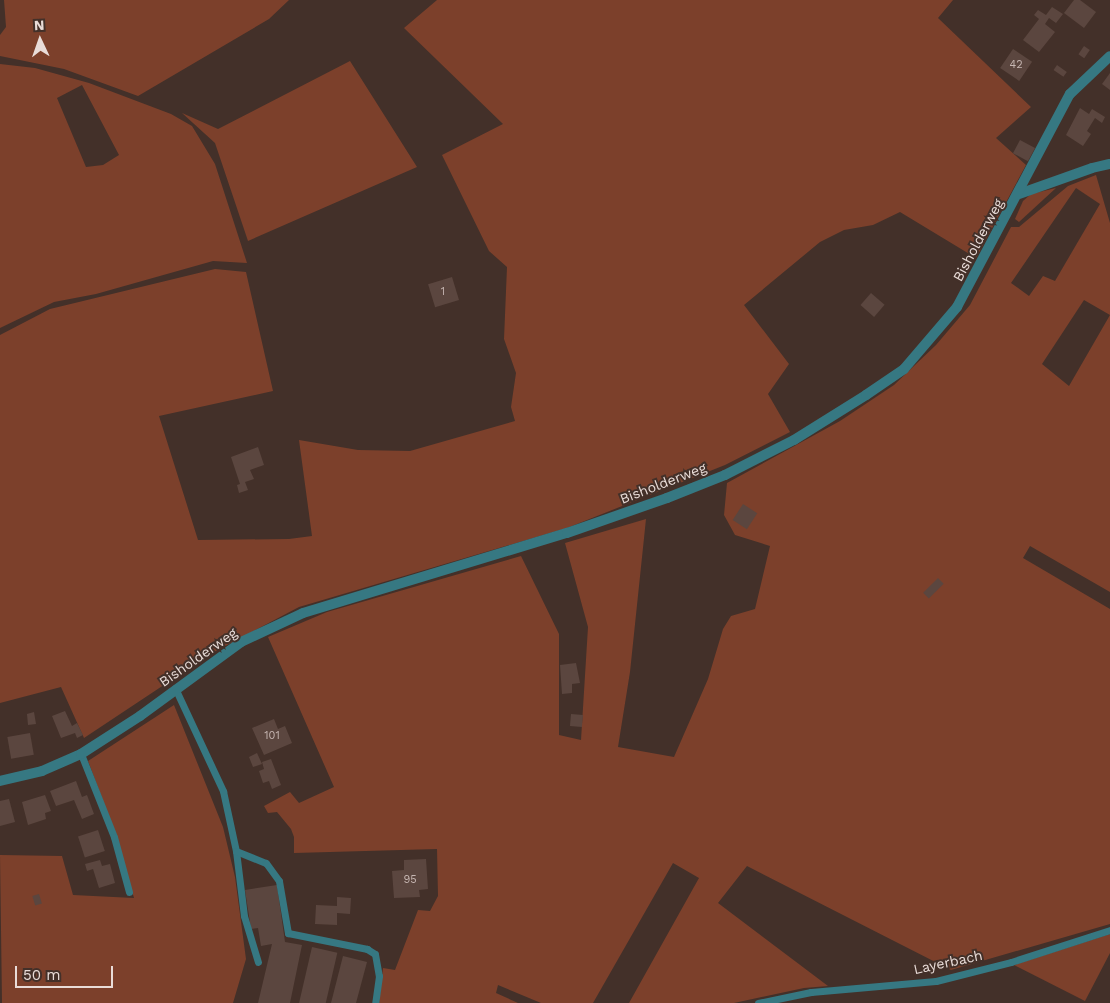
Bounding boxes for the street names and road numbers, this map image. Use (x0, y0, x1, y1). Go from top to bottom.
street label: Bisholderweg (949, 196, 1007, 284)
street label: Bisholderweg (617, 459, 709, 507)
street label: Bisholderweg (156, 624, 240, 690)
street label: Layerbach (912, 946, 984, 978)

